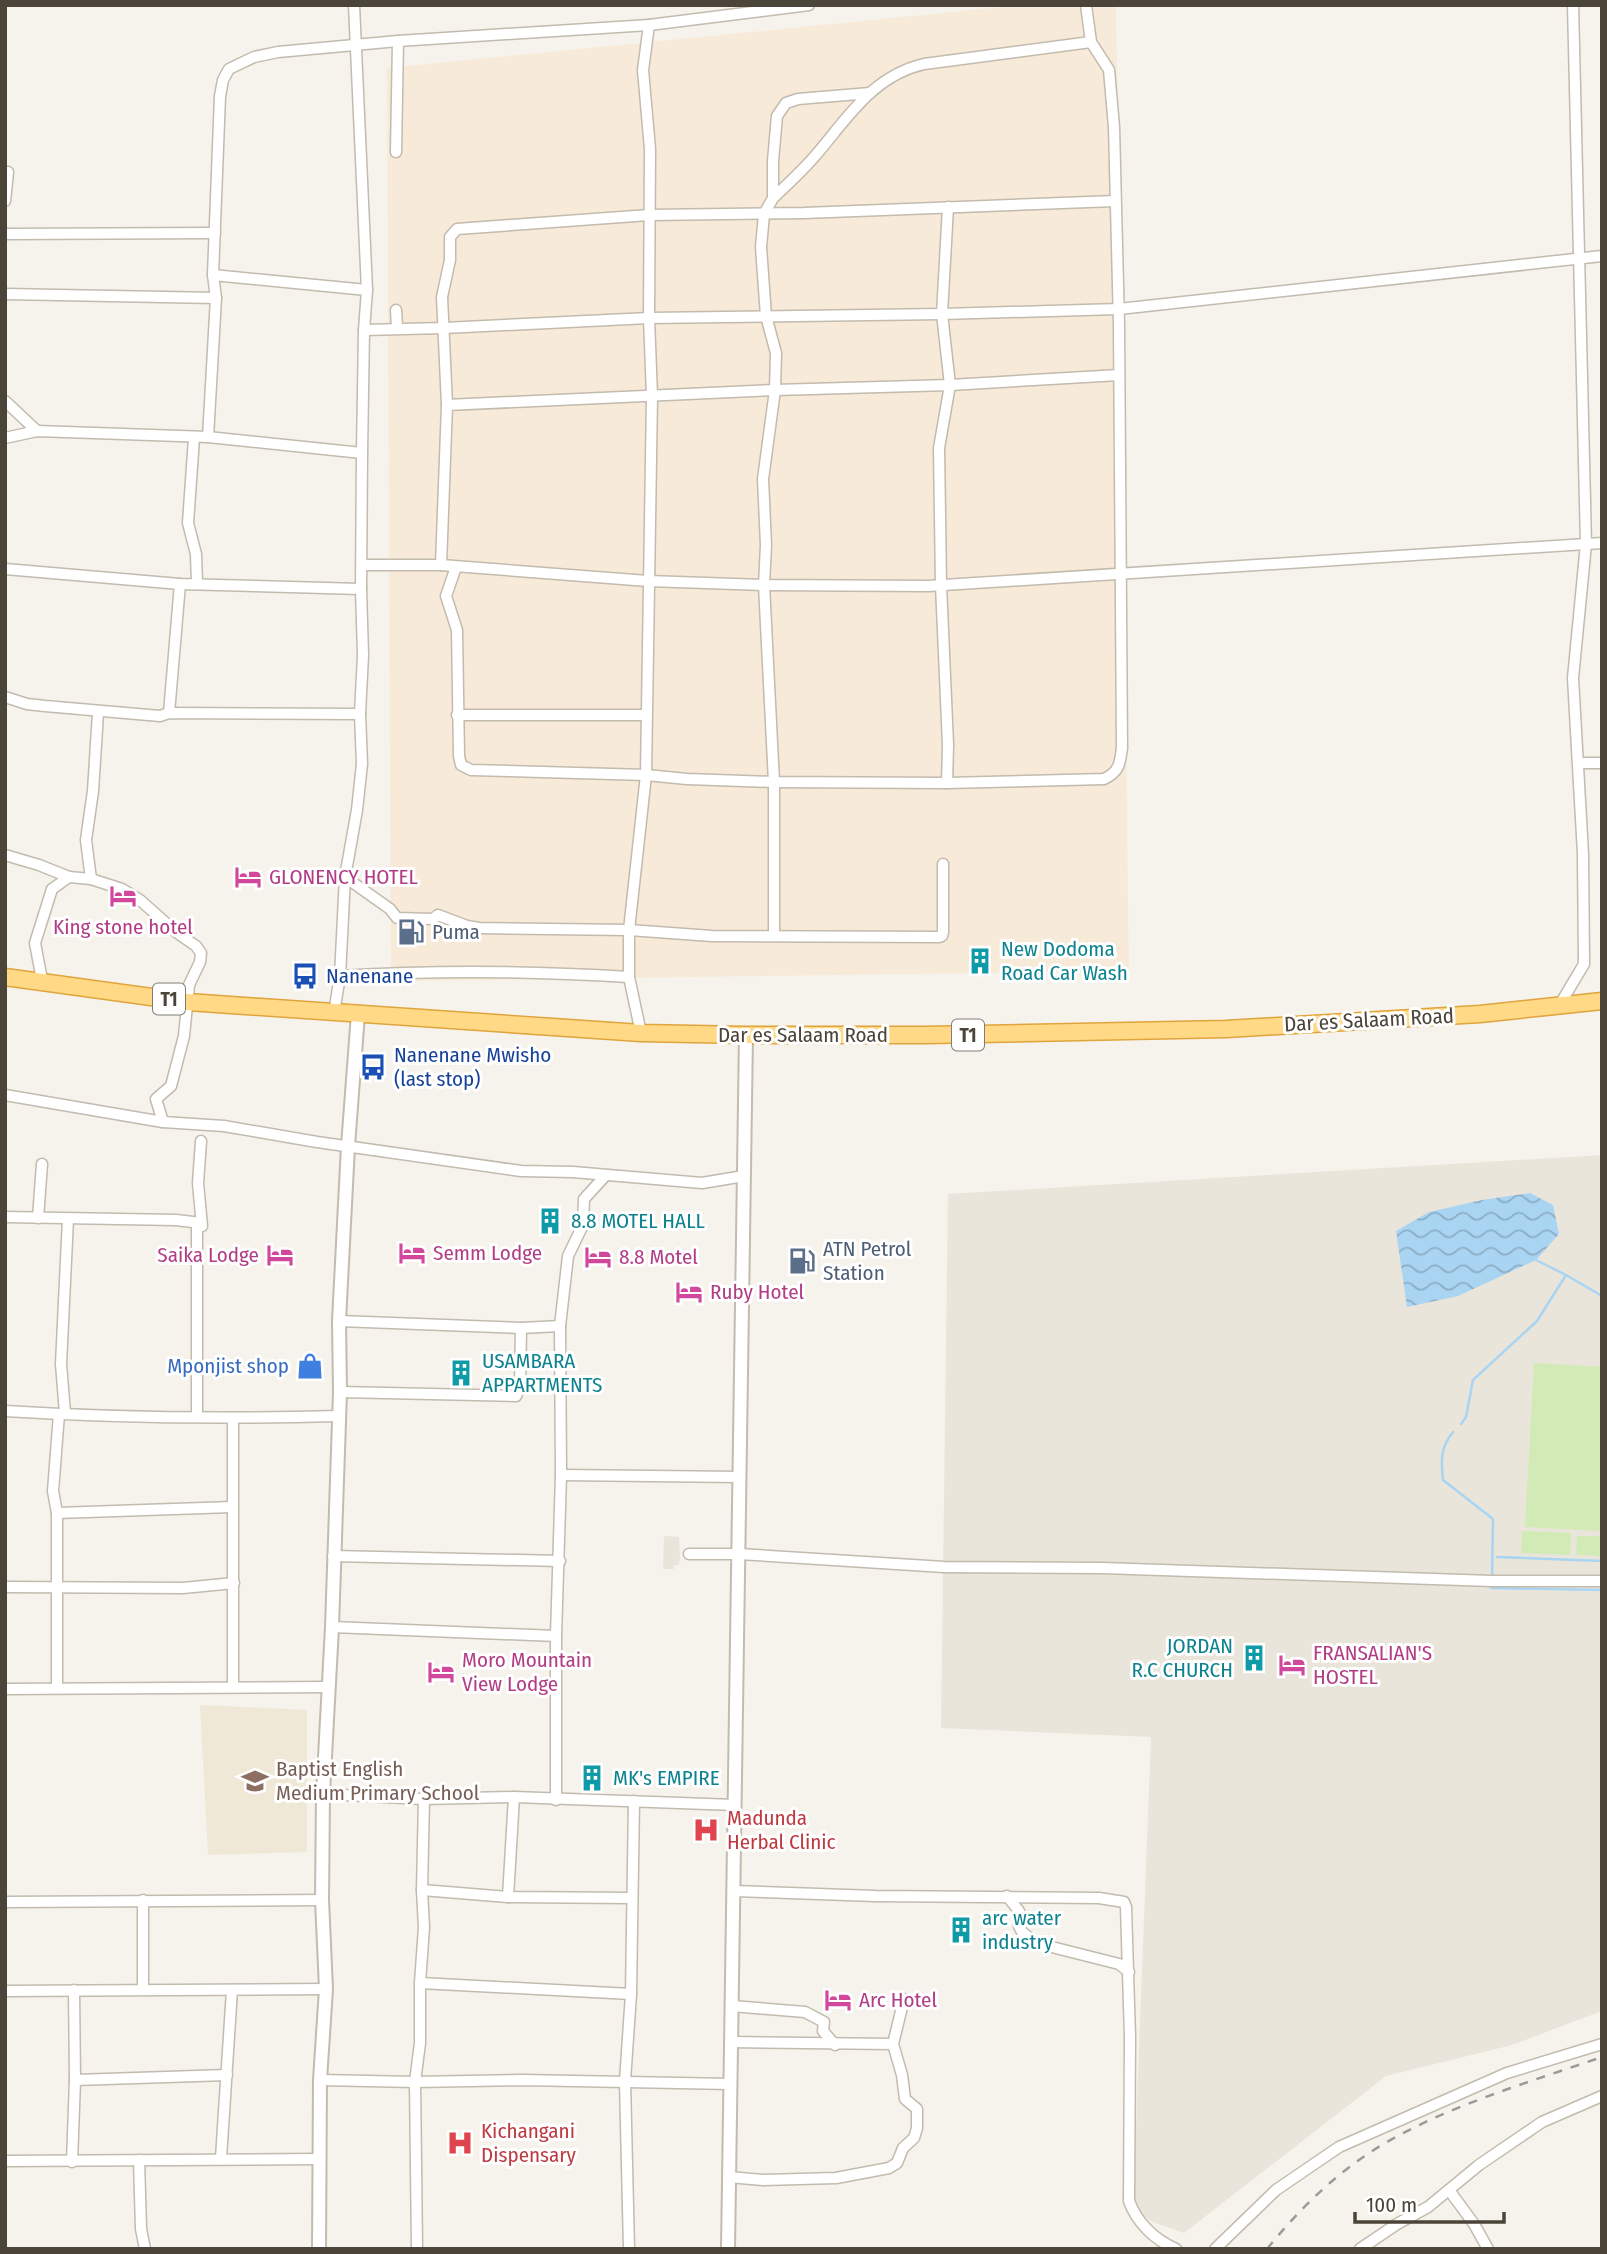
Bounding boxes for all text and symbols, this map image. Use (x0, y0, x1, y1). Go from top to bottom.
hotel icon: GLONENCY HOTEL (233, 862, 263, 892)
place label: GLONENCY HOTEL (269, 864, 418, 890)
hotel icon: King stone hotel (108, 881, 138, 911)
place label: King stone hotel (53, 914, 193, 940)
fuel station icon: Puma (396, 917, 426, 947)
place label: Puma (432, 919, 480, 945)
place label: New Dodoma Road Car Wash (1001, 936, 1128, 986)
building icon: New Dodoma Road Car Wash (965, 946, 995, 976)
bus stop icon: Nanenane (290, 961, 320, 991)
place label: Nanenane (326, 963, 413, 989)
road number: T1 (153, 984, 185, 1015)
street label: Dar es Salaam Road (1284, 1003, 1454, 1037)
road number: T1 (952, 1020, 984, 1050)
street label: Dar es Salaam Road (718, 1022, 888, 1048)
place label: Nanenane Mwisho (last stop) (394, 1042, 551, 1092)
bus stop icon: Nanenane Mwisho (last stop) (358, 1052, 388, 1082)
building icon: 8.8 MOTEL HALL (535, 1206, 565, 1236)
place label: 8.8 MOTEL HALL (571, 1208, 705, 1234)
place label: ATN Petrol Station (823, 1236, 912, 1286)
hotel icon: Semm Lodge (397, 1238, 427, 1268)
hotel icon: Saika Lodge (265, 1240, 295, 1270)
place label: Semm Lodge (433, 1240, 542, 1266)
place label: Saika Lodge (157, 1242, 259, 1268)
hotel icon: 8.8 Motel (583, 1242, 613, 1272)
place label: 8.8 Motel (619, 1244, 698, 1270)
fuel station icon: ATN Petrol Station (787, 1246, 817, 1276)
hotel icon: Ruby Hotel (674, 1277, 704, 1307)
place label: Ruby Hotel (710, 1279, 805, 1305)
place label: USAMBARA APPARTMENTS (482, 1348, 602, 1398)
shop icon: Mponjist shop (295, 1351, 325, 1381)
place label: Mponjist shop (167, 1353, 289, 1379)
building icon: USAMBARA APPARTMENTS (446, 1358, 476, 1388)
place label: JORDAN R.C CHURCH (1132, 1633, 1233, 1683)
place label: FRANSALIAN'S HOSTEL (1313, 1640, 1432, 1690)
building icon: JORDAN R.C CHURCH (1239, 1643, 1269, 1673)
place label: Moro Mountain View Lodge (462, 1647, 592, 1697)
hotel icon: FRANSALIAN'S HOSTEL (1277, 1650, 1307, 1680)
hotel icon: Moro Mountain View Lodge (426, 1657, 456, 1687)
place label: Baptist English Medium Primary School (276, 1756, 480, 1806)
building icon: MK's EMPIRE (577, 1763, 607, 1793)
place label: MK's EMPIRE (613, 1765, 720, 1791)
school or university icon: Baptist English Medium Primary School (240, 1766, 270, 1796)
place label: Madunda Herbal Clinic (727, 1805, 836, 1855)
hospital icon: Madunda Herbal Clinic (691, 1815, 721, 1845)
place label: arc water industry (982, 1905, 1062, 1955)
building icon: arc water industry (946, 1915, 976, 1945)
hotel icon: Arc Hotel (823, 1985, 853, 2015)
place label: Arc Hotel (859, 1987, 937, 2013)
place label: Kichangani Dispensary (481, 2118, 577, 2168)
hospital icon: Kichangani Dispensary (445, 2128, 475, 2158)
scale bar (1355, 2180, 1504, 2224)
text: 100 m (1366, 2192, 1417, 2218)

